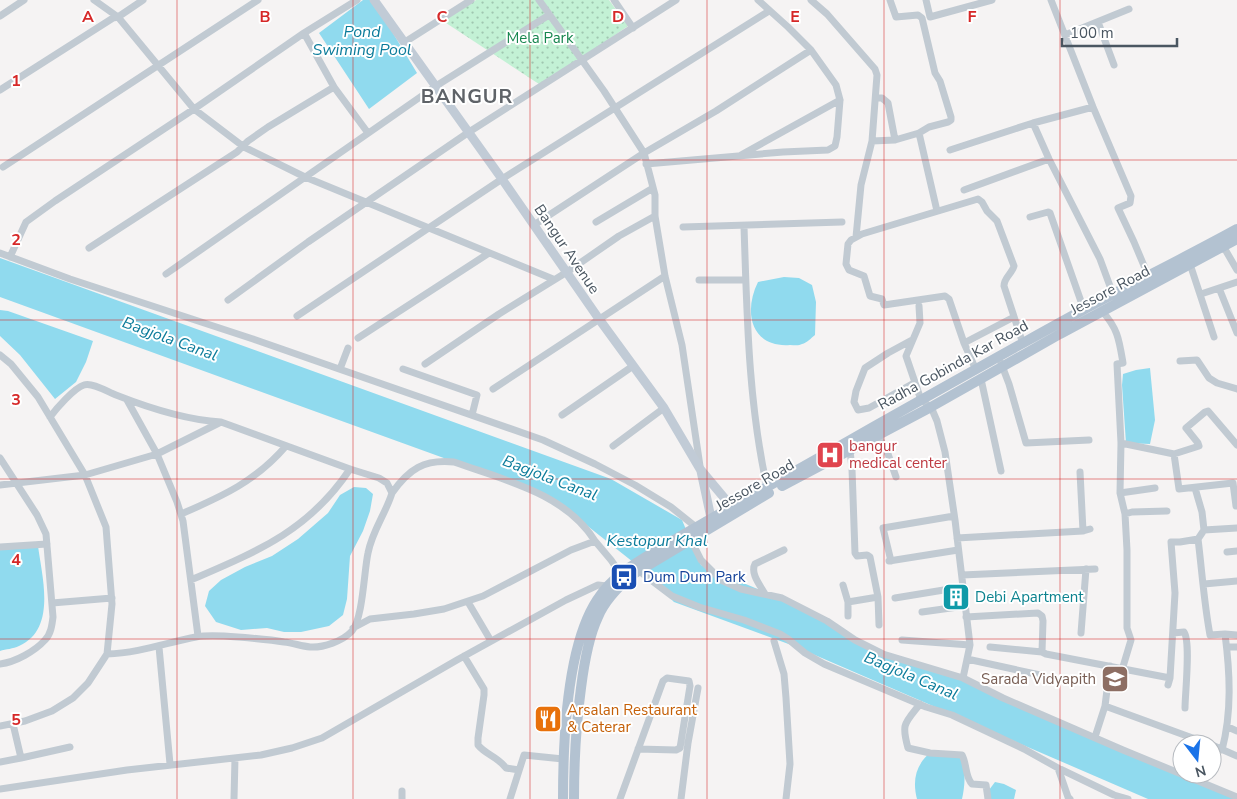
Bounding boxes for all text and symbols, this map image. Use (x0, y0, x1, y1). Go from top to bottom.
text: A (82, 6, 94, 28)
text: B (259, 6, 271, 28)
text: C (437, 6, 448, 28)
text: D (612, 6, 624, 28)
text: E (790, 6, 800, 28)
text: F (968, 6, 977, 28)
scale bar (1062, 15, 1177, 47)
water label: Pond Swiming Pool (312, 21, 412, 61)
text: 100 m (1070, 23, 1114, 43)
park label: Mela Park (506, 28, 574, 48)
text: 1 (11, 70, 21, 92)
district label: BANGUR (421, 83, 513, 110)
street label: Bangur Avenue (530, 200, 604, 298)
text: 2 (11, 229, 21, 251)
street label: Jessore Road (1066, 261, 1153, 320)
water label: Bagjola Canal (119, 312, 221, 367)
street label: Radha Gobinda Kar Road (874, 315, 1032, 415)
text: 3 (11, 389, 21, 411)
place label: bangur medical center (849, 436, 948, 473)
hospital icon: bangur medical center (815, 440, 845, 470)
water label: Bagjola Canal (499, 450, 601, 506)
street label: Jessore Road (711, 454, 798, 516)
water label: Kestopur Khal (607, 530, 708, 552)
text: 4 (11, 549, 21, 571)
bus stop icon: Dum Dum Park (609, 562, 639, 592)
place label: Dum Dum Park (643, 567, 746, 587)
building icon: Debi Apartment (941, 582, 971, 612)
place label: Debi Apartment (975, 587, 1084, 607)
water label: Bagjola Canal (861, 646, 962, 706)
school or university icon: Sarada Vidyapith (1100, 664, 1130, 694)
place label: Sarada Vidyapith (981, 669, 1096, 689)
place label: Arsalan Restaurant & Caterar (567, 700, 698, 737)
restaurant icon: Arsalan Restaurant & Caterar (533, 704, 563, 734)
text: 5 (11, 709, 21, 731)
north arrow (1172, 734, 1222, 784)
text: N (1193, 760, 1208, 782)

